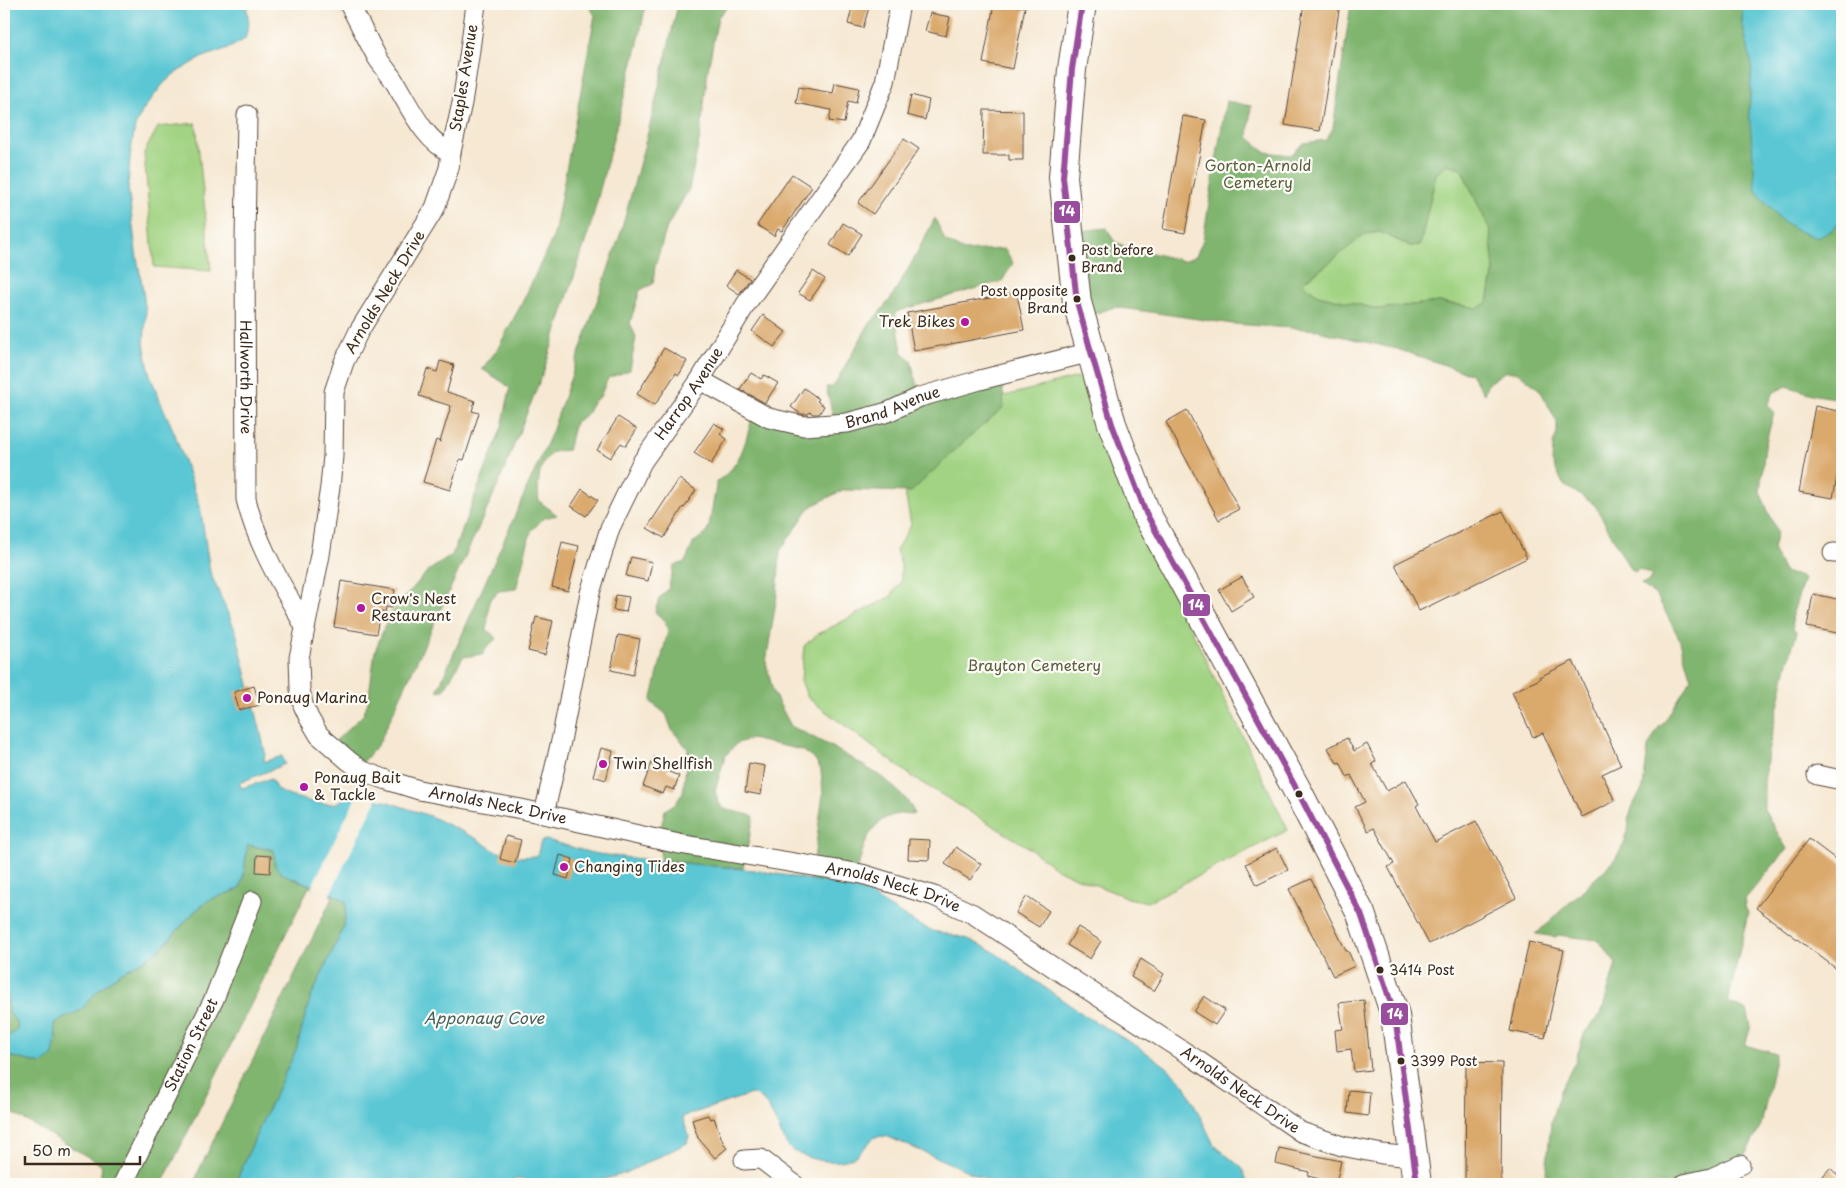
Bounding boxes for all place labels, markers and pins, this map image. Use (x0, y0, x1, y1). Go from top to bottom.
place label: Post before Brand (1081, 239, 1154, 277)
marker: Post before Brand (1067, 253, 1077, 263)
place label: Post opposite Brand (980, 280, 1068, 318)
marker: Post opposite Brand (1072, 294, 1082, 304)
place label: Trek Bikes (879, 309, 955, 332)
marker: Trek Bikes (959, 316, 971, 328)
place label: Crow's Nest Restaurant (371, 586, 456, 626)
marker: Crow's Nest Restaurant (355, 602, 367, 614)
place label: Ponaug Marina (257, 685, 368, 708)
marker: Ponaug Marina (241, 692, 253, 704)
place label: Twin Shellfish (613, 751, 713, 774)
marker: Twin Shellfish (597, 758, 609, 770)
place label: Ponaug Bait & Tackle (314, 765, 401, 805)
marker: Ponaug Bait & Tackle (298, 781, 310, 793)
unlabelled marker (1294, 789, 1304, 799)
place label: Changing Tides (574, 854, 685, 877)
marker: Changing Tides (558, 861, 570, 873)
place label: 3414 Post (1389, 959, 1455, 980)
marker: 3414 Post (1375, 965, 1385, 975)
place label: 3399 Post (1410, 1050, 1478, 1071)
marker: 3399 Post (1396, 1056, 1406, 1066)

